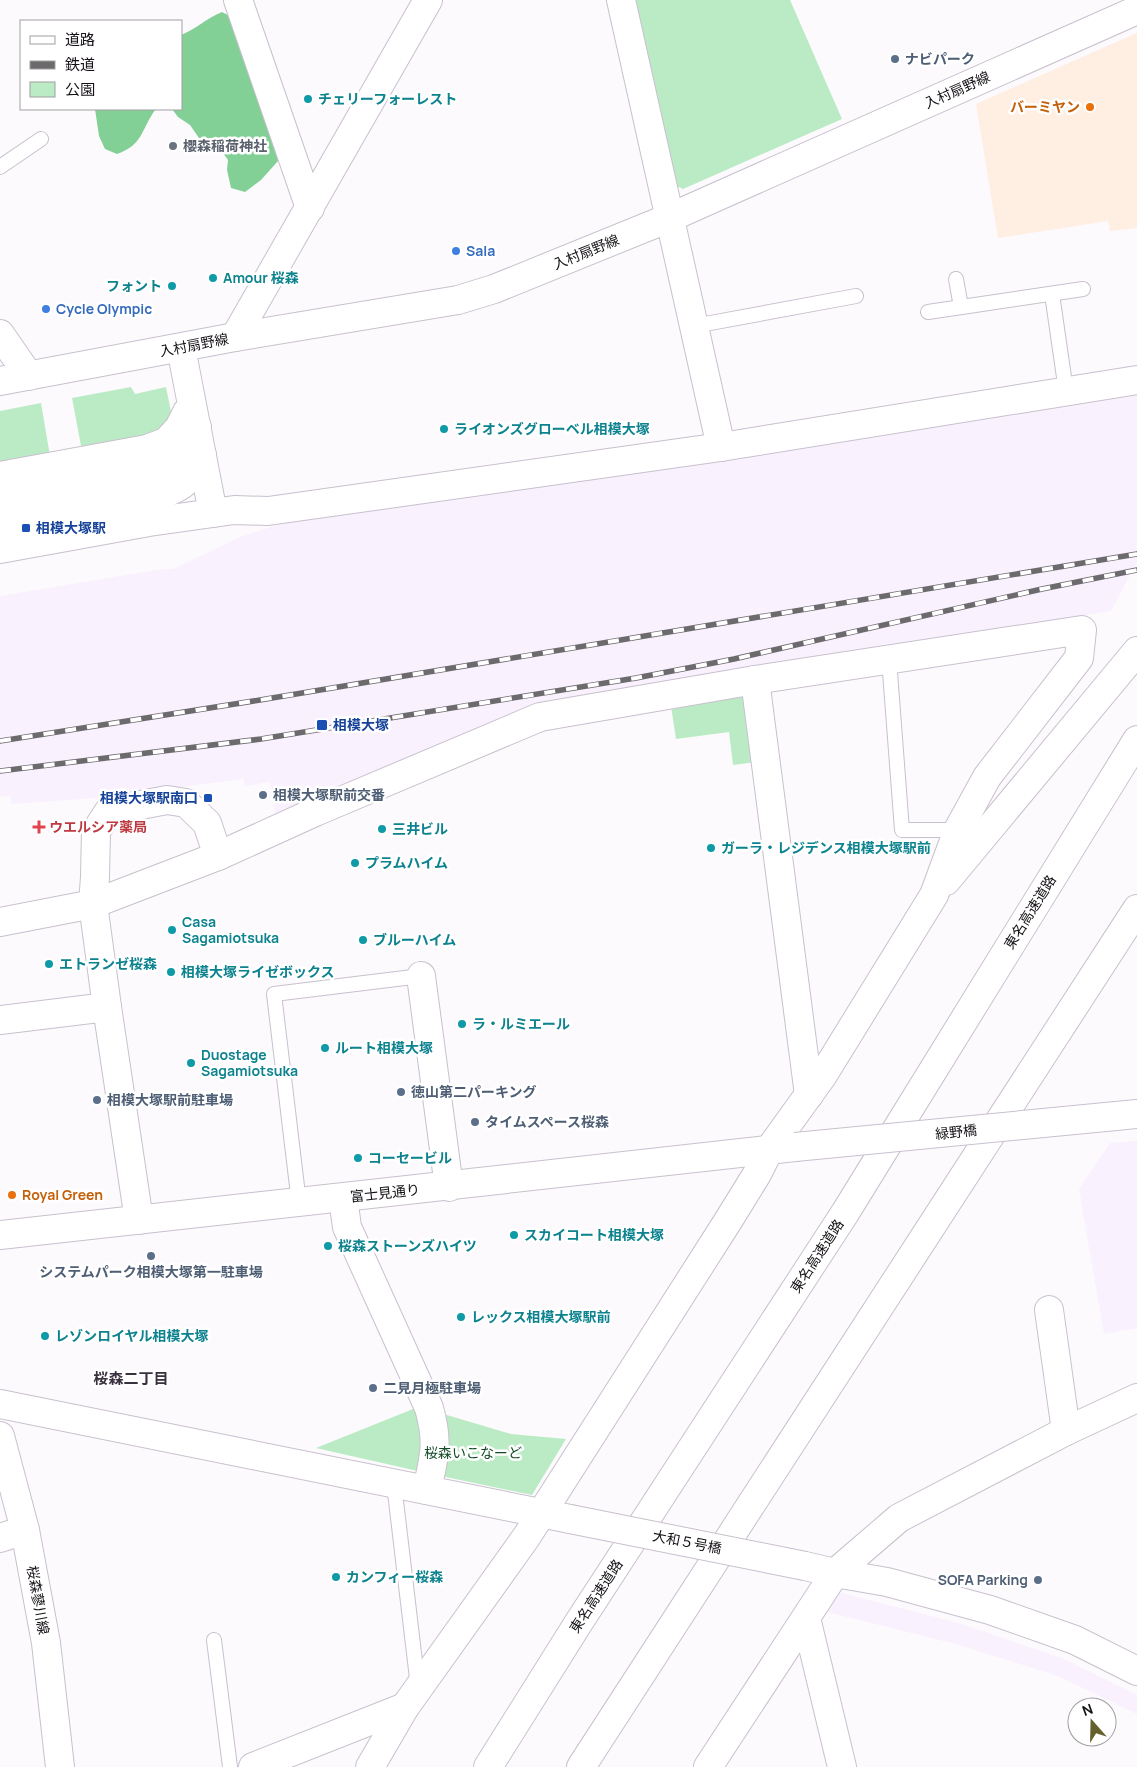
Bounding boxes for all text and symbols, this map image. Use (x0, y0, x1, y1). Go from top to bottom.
legend (20, 20, 182, 110)
text: 道路 (65, 29, 95, 50)
place label: ナビパーク (905, 49, 975, 68)
marker: ナビパーク (889, 53, 901, 65)
text: 鉄道 (65, 54, 95, 75)
street label: 入村扇野線 (921, 67, 993, 112)
text: 公園 (65, 79, 95, 100)
place label: チェリーフォーレスト (318, 89, 457, 108)
marker: チェリーフォーレスト (302, 93, 314, 105)
place label: バーミヤン (1010, 97, 1080, 116)
marker: バーミヤン (1084, 101, 1096, 113)
place label: 櫻森稲荷神社 (183, 136, 267, 155)
marker: 櫻森稲荷神社 (167, 140, 179, 152)
street label: 入村扇野線 (550, 230, 622, 273)
place label: Sala (466, 241, 495, 260)
marker: Sala (450, 245, 462, 257)
place label: Amour 桜森 (223, 268, 299, 287)
marker: Amour 桜森 (207, 272, 219, 284)
place label: フォント (106, 276, 162, 295)
marker: フォント (166, 280, 178, 292)
place label: Cycle Olympic (56, 299, 152, 318)
marker: Cycle Olympic (40, 303, 52, 315)
street label: 入村扇野線 (158, 329, 230, 361)
place label: ライオンズグローベル相模大塚 (454, 419, 650, 438)
marker: ライオンズグローベル相模大塚 (438, 423, 450, 435)
place label: 相模大塚駅 (36, 518, 106, 537)
marker: 相模大塚駅 (20, 522, 32, 534)
place label: 相模大塚 (333, 715, 389, 734)
marker: 相模大塚 (315, 718, 329, 732)
place label: 相模大塚駅前交番 (273, 785, 385, 804)
place label: 相模大塚駅南口 (100, 788, 198, 807)
marker: 相模大塚駅前交番 (257, 789, 269, 801)
marker: 相模大塚駅南口 (202, 792, 214, 804)
place label: ウエルシア薬局 (49, 817, 147, 836)
place label: 三井ビル (392, 819, 448, 838)
marker: ウエルシア薬局 (33, 821, 45, 833)
marker: 三井ビル (376, 823, 388, 835)
place label: ガーラ・レジデンス相模大塚駅前 (721, 838, 931, 857)
marker: ガーラ・レジデンス相模大塚駅前 (705, 842, 717, 854)
place label: プラムハイム (365, 853, 448, 872)
marker: プラムハイム (349, 857, 361, 869)
street label: 東名高速道路 (999, 871, 1060, 952)
place label: Casa Sagamiotsuka (182, 912, 279, 947)
marker: Casa Sagamiotsuka (166, 924, 178, 936)
place label: ブルーハイム (373, 930, 456, 949)
marker: ブルーハイム (357, 934, 369, 946)
place label: エトランゼ桜森 (59, 954, 157, 973)
marker: エトランゼ桜森 (43, 958, 55, 970)
place label: 相模大塚ライゼボックス (181, 962, 335, 981)
marker: 相模大塚ライゼボックス (165, 966, 177, 978)
place label: ラ・ルミエール (472, 1014, 570, 1033)
marker: ラ・ルミエール (456, 1018, 468, 1030)
place label: ルート相模大塚 (335, 1038, 433, 1057)
marker: ルート相模大塚 (319, 1042, 331, 1054)
place label: Duostage Sagamiotsuka (201, 1045, 298, 1080)
marker: Duostage Sagamiotsuka (185, 1057, 197, 1069)
place label: 徳山第二パーキング (411, 1082, 537, 1101)
marker: 徳山第二パーキング (395, 1086, 407, 1098)
place label: 相模大塚駅前駐車場 (107, 1090, 233, 1109)
marker: 相模大塚駅前駐車場 (91, 1094, 103, 1106)
place label: タイムスペース桜森 (485, 1112, 609, 1131)
marker: タイムスペース桜森 (469, 1116, 481, 1128)
street label: 緑野橋 (934, 1120, 978, 1143)
place label: コーセービル (368, 1148, 452, 1167)
marker: コーセービル (352, 1152, 364, 1164)
street label: 富士見通り (349, 1179, 421, 1206)
place label: Royal Green (22, 1185, 103, 1204)
marker: Royal Green (6, 1189, 18, 1201)
street label: 東名高速道路 (786, 1215, 847, 1296)
place label: スカイコート相模大塚 (524, 1225, 664, 1244)
marker: スカイコート相模大塚 (508, 1229, 520, 1241)
place label: 桜森ストーンズハイツ (338, 1236, 477, 1255)
marker: 桜森ストーンズハイツ (322, 1240, 334, 1252)
marker: システムパーク相模大塚第一駐車場 (145, 1250, 157, 1262)
place label: システムパーク相模大塚第一駐車場 (39, 1262, 263, 1281)
place label: レックス相模大塚駅前 (471, 1307, 611, 1326)
marker: レックス相模大塚駅前 (455, 1311, 467, 1323)
place label: レゾンロイヤル相模大塚 (55, 1326, 209, 1345)
marker: レゾンロイヤル相模大塚 (39, 1330, 51, 1342)
district label: 桜森二丁目 (93, 1368, 169, 1389)
place label: 二見月極駐車場 (383, 1378, 481, 1397)
marker: 二見月極駐車場 (367, 1382, 379, 1394)
park label: 桜森いこなーど (424, 1443, 522, 1462)
street label: 大和５号橋 (651, 1526, 723, 1558)
street label: 東名高速道路 (565, 1555, 626, 1636)
street label: 桜森蓼川線 (23, 1564, 54, 1636)
place label: カンフィー桜森 (346, 1567, 443, 1586)
place label: SOFA Parking (938, 1570, 1028, 1589)
marker: カンフィー桜森 (330, 1571, 342, 1583)
marker: SOFA Parking (1032, 1574, 1044, 1586)
north arrow (1067, 1697, 1117, 1747)
text: N (1079, 1699, 1095, 1720)

